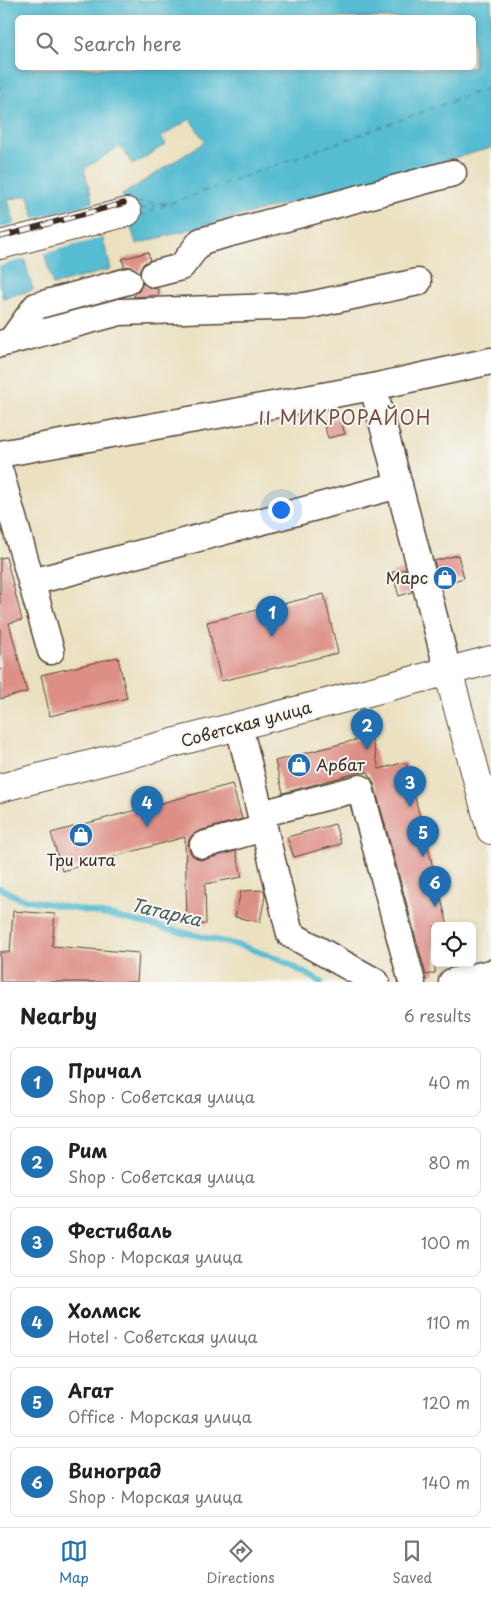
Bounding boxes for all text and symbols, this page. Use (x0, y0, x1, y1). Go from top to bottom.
search box (15, 15, 476, 70)
icon: search (33, 29, 61, 57)
text: Search here (73, 29, 182, 57)
district label: II МИКРОРАЙОН (258, 403, 432, 431)
your location (268, 497, 294, 523)
place label: Марс (386, 565, 428, 589)
shop icon: Марс (432, 565, 458, 591)
pin: 1 (256, 596, 288, 637)
street label: Советская улица (178, 694, 314, 752)
pin: 2 (351, 709, 383, 750)
shop icon: Арбат (286, 752, 312, 778)
place label: Арбат (316, 752, 366, 776)
pin: 3 (394, 766, 426, 807)
pin: 4 (131, 786, 163, 827)
pin: 5 (407, 816, 439, 857)
shop icon: Три кита (68, 822, 94, 848)
place label: Три кита (47, 847, 115, 871)
pin: 6 (419, 866, 451, 907)
water label: Татарка (129, 890, 205, 933)
map controls (431, 922, 476, 967)
button: locate (431, 922, 476, 967)
text: Nearby (20, 999, 97, 1031)
text: 6 results (404, 1003, 471, 1027)
text: Причал (68, 1056, 142, 1084)
text: 1 (33, 1070, 41, 1094)
text: 40 m (428, 1070, 470, 1094)
text: Shop · Советская улица (68, 1084, 255, 1108)
text: Рим (68, 1136, 108, 1164)
text: 2 (31, 1150, 43, 1174)
text: 80 m (428, 1150, 470, 1174)
text: Shop · Советская улица (68, 1164, 255, 1188)
text: Фестиваль (68, 1216, 172, 1244)
text: 3 (32, 1230, 42, 1254)
text: 100 m (421, 1230, 470, 1254)
text: Shop · Морская улица (68, 1244, 243, 1268)
text: Холмск (68, 1296, 141, 1324)
text: 4 (32, 1310, 42, 1334)
text: 110 m (427, 1310, 470, 1334)
text: Hotel · Советская улица (68, 1324, 258, 1348)
text: Агат (68, 1376, 113, 1404)
text: 5 (32, 1390, 42, 1414)
text: 120 m (423, 1390, 470, 1414)
text: Office · Морская улица (68, 1404, 252, 1428)
text: Виноград (68, 1456, 161, 1484)
text: 6 (31, 1470, 43, 1494)
text: 140 m (422, 1470, 470, 1494)
text: Shop · Морская улица (68, 1484, 243, 1508)
tab: Map (59, 1537, 89, 1588)
tab: Directions (207, 1537, 275, 1588)
tab: Saved (392, 1537, 432, 1588)

